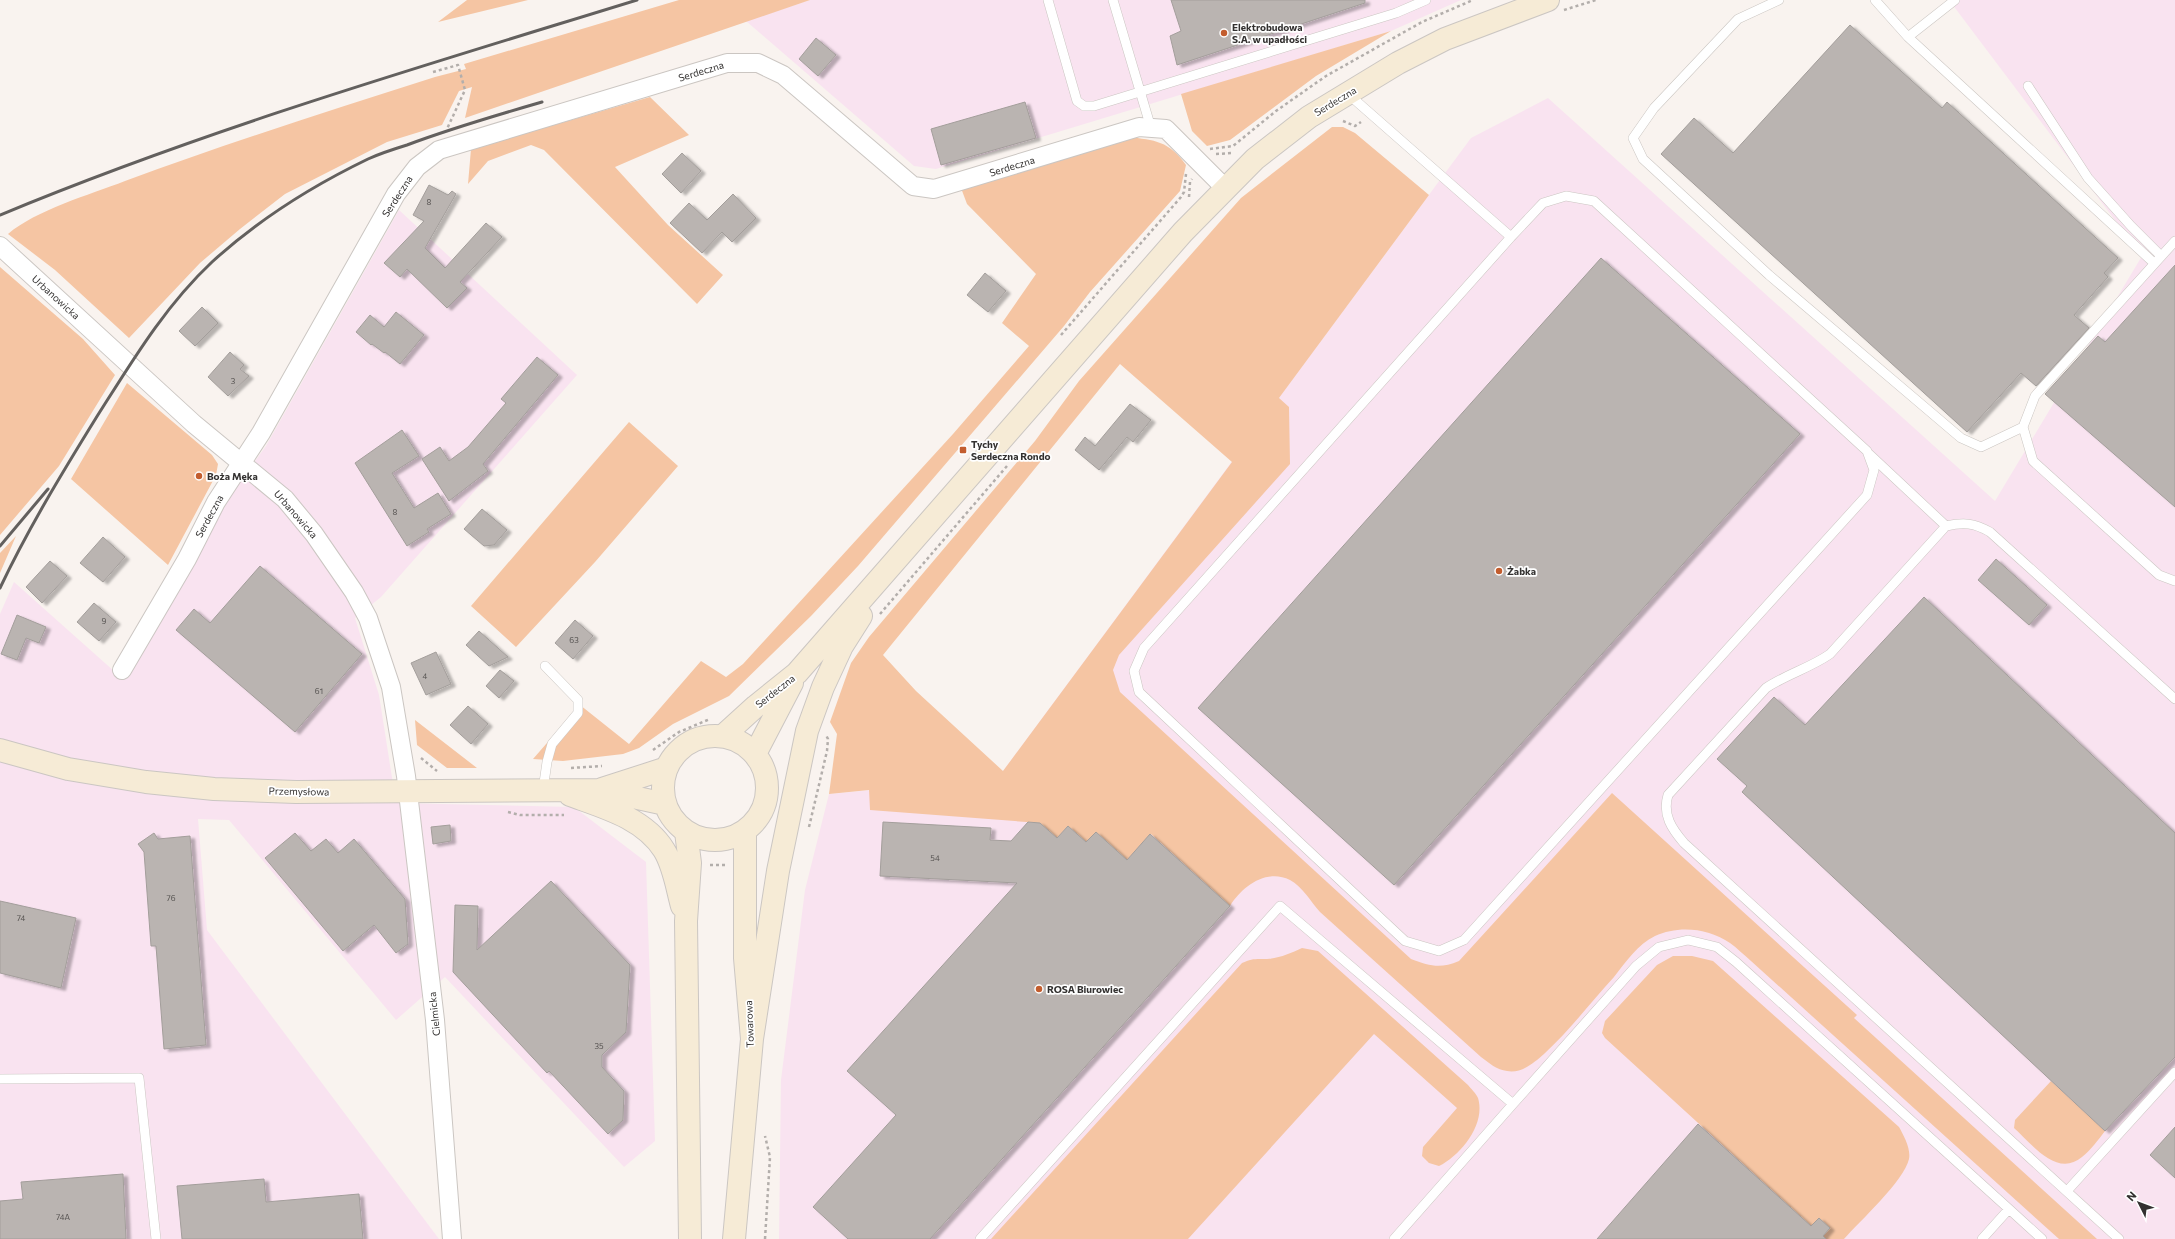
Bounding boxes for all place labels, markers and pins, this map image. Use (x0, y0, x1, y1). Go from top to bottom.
place label: Elektrobudowa S.A. w upadłości (1232, 21, 1307, 45)
marker: Elektrobudowa S.A. w upadłości (1219, 28, 1229, 38)
place label: Tychy Serdeczna Rondo (971, 438, 1051, 462)
marker: Tychy Serdeczna Rondo (958, 445, 968, 455)
place label: Boża Męka (207, 470, 258, 482)
marker: Boża Męka (194, 471, 204, 481)
place label: Żabka (1507, 565, 1536, 577)
marker: Żabka (1494, 566, 1504, 576)
place label: ROSA Biurowiec (1047, 983, 1123, 995)
marker: ROSA Biurowiec (1034, 984, 1044, 994)

